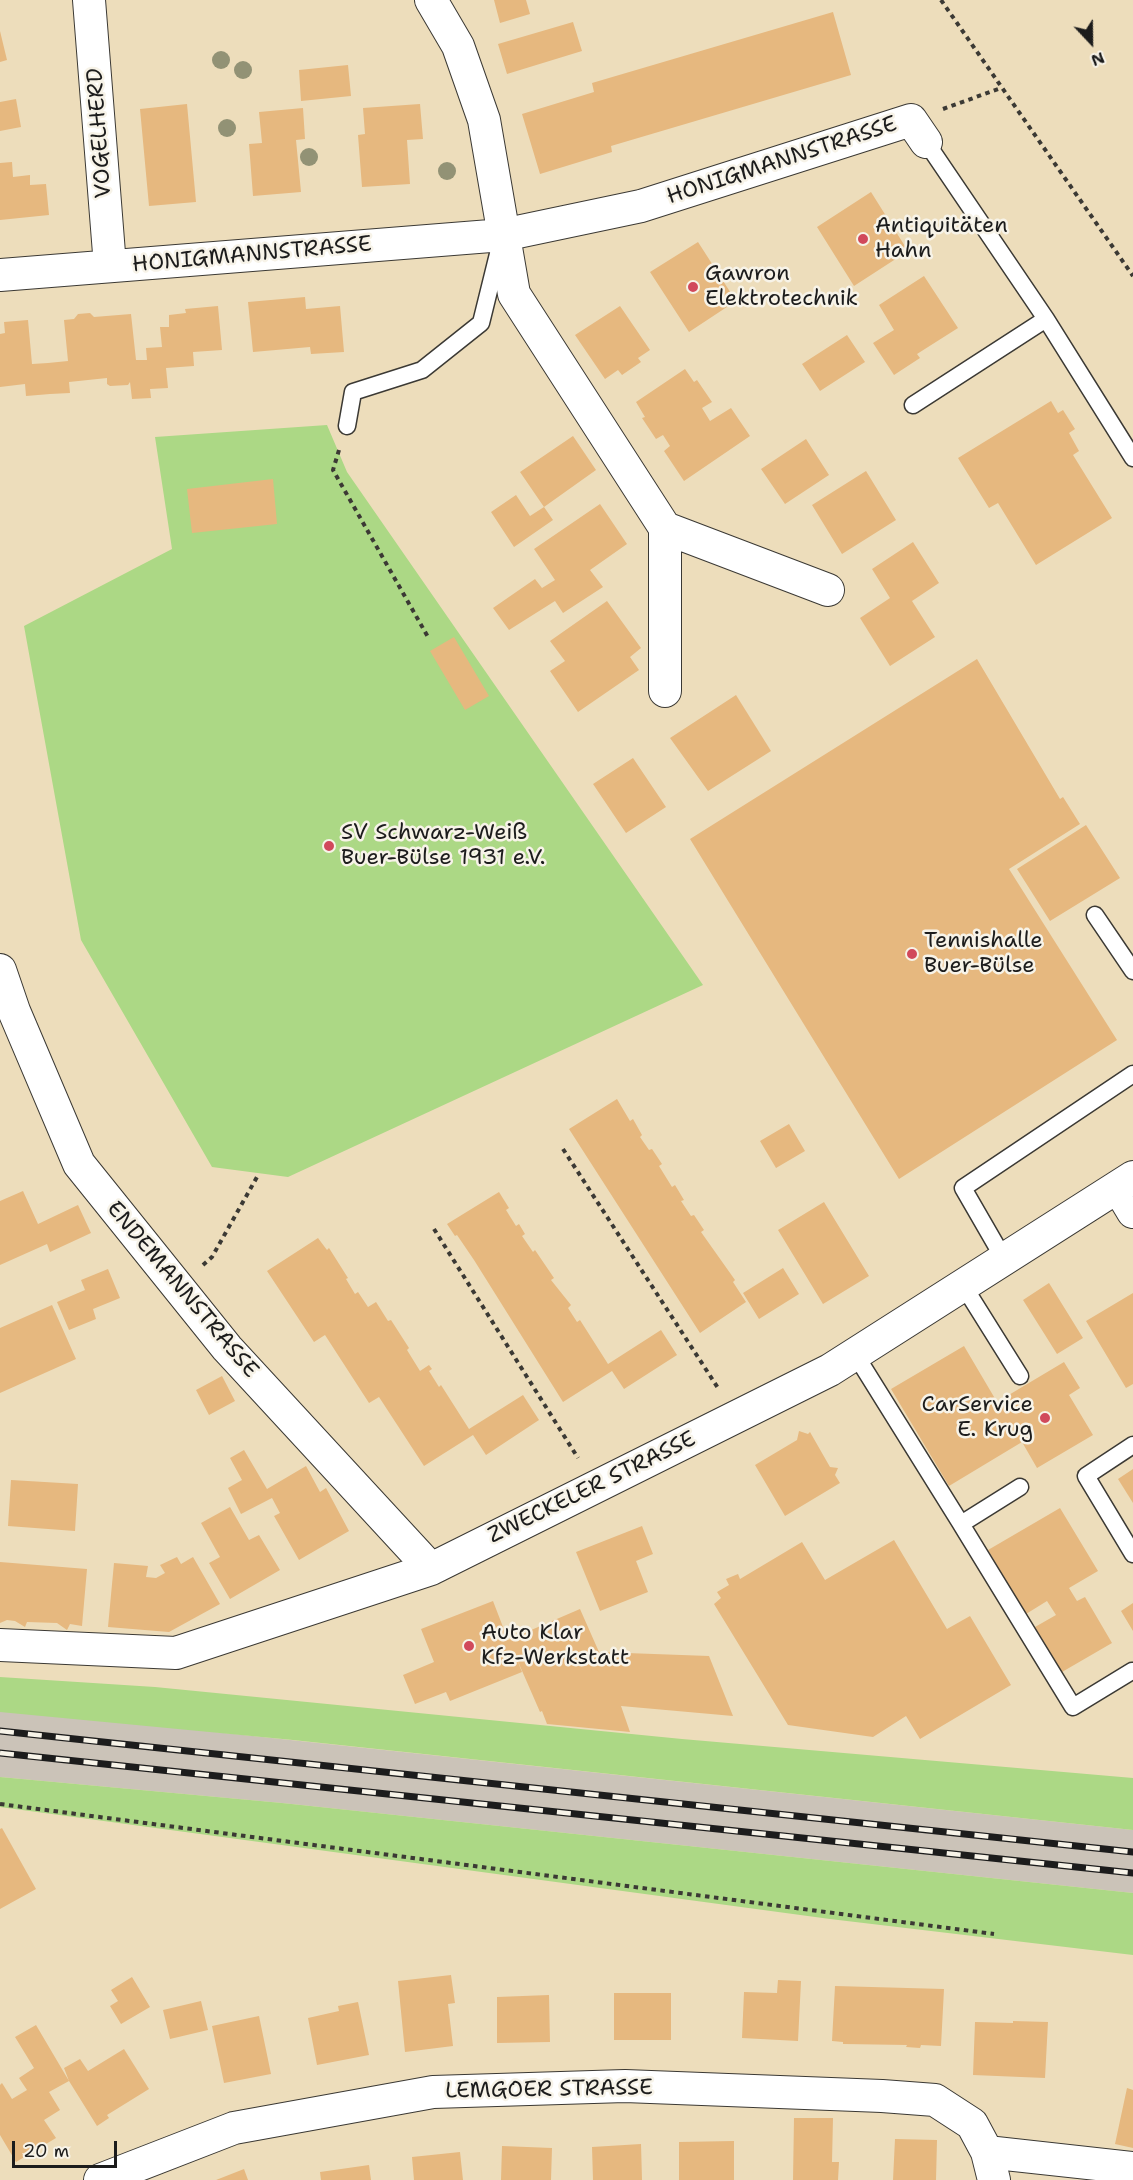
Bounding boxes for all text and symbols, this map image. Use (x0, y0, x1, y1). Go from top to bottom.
north arrow (1061, 12, 1121, 72)
text: N (1088, 47, 1108, 71)
street label: VOGELHERD (82, 67, 118, 199)
street label: HONIGMANNSTRASSE (664, 111, 900, 211)
place label: Antiquitäten Hahn (875, 213, 1008, 264)
street label: HONIGMANNSTRASSE (131, 231, 373, 279)
marker: Antiquitäten Hahn (856, 232, 870, 246)
place label: Gawron Elektrotechnik (705, 261, 858, 312)
marker: Gawron Elektrotechnik (686, 280, 700, 294)
place label: SV Schwarz-Weiß Buer-Bülse 1931 e.V. (341, 820, 545, 872)
marker: SV Schwarz-Weiß Buer-Bülse 1931 e.V. (322, 839, 336, 853)
place label: Tennishalle Buer-Bülse (924, 928, 1043, 980)
marker: Tennishalle Buer-Bülse (905, 947, 919, 961)
street label: ENDEMANNSTRASSE (100, 1196, 264, 1384)
place label: CarService E. Krug (922, 1392, 1033, 1444)
marker: CarService E. Krug (1038, 1411, 1052, 1425)
street label: ZWECKELER STRASSE (484, 1426, 700, 1550)
place label: Auto Klar Kfz-Werkstatt (481, 1620, 629, 1672)
marker: Auto Klar Kfz-Werkstatt (462, 1639, 476, 1653)
street label: LEMGOER STRASSE (445, 2075, 653, 2105)
scale bar (15, 2129, 120, 2167)
text: 20 m (23, 2139, 69, 2163)

